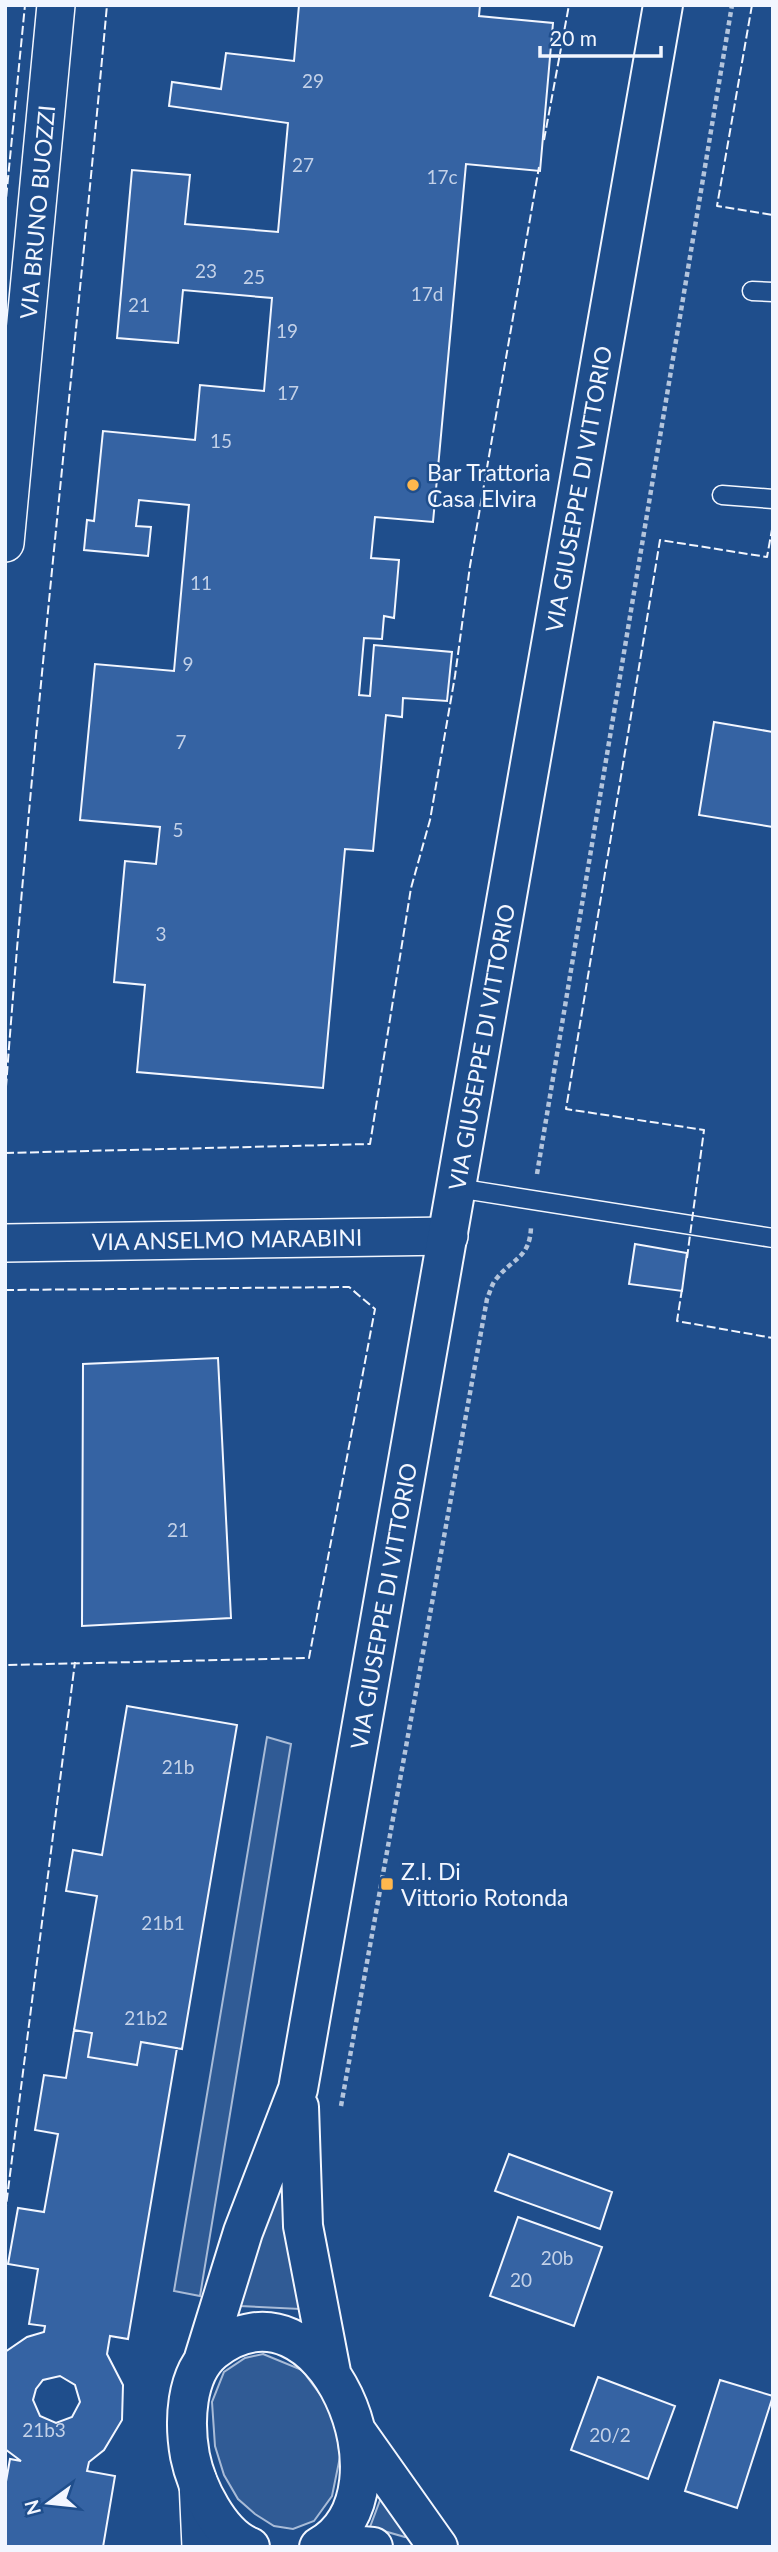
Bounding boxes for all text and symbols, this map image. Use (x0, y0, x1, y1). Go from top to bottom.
scale bar (540, 14, 661, 58)
text: 20 m (550, 25, 597, 50)
house number: 29 (302, 69, 324, 92)
street label: VIA BRUNO BUOZZI (14, 104, 60, 320)
house number: 27 (292, 153, 314, 176)
house number: 17c (426, 165, 458, 188)
house number: 23 (195, 259, 217, 282)
house number: 25 (243, 265, 265, 288)
house number: 17d (411, 282, 443, 305)
house number: 21 (128, 293, 150, 316)
house number: 19 (276, 319, 298, 342)
street label: VIA GIUSEPPE DI VITTORIO (539, 344, 617, 634)
house number: 17 (277, 381, 299, 404)
house number: 15 (210, 429, 232, 452)
place label: Bar Trattoria Casa Elvira (427, 458, 551, 512)
marker: Bar Trattoria Casa Elvira (405, 477, 421, 493)
house number: 11 (190, 571, 212, 594)
house number: 9 (182, 652, 194, 675)
house number: 7 (175, 730, 187, 753)
house number: 5 (172, 818, 184, 841)
street label: VIA GIUSEPPE DI VITTORIO (442, 902, 520, 1192)
house number: 3 (155, 922, 167, 945)
street label: VIA ANSELMO MARABINI (92, 1223, 362, 1255)
street label: VIA GIUSEPPE DI VITTORIO (344, 1461, 422, 1751)
house number: 21 (167, 1518, 189, 1541)
house number: 21b (162, 1755, 194, 1778)
place label: Z.I. Di Vittorio Rotonda (401, 1857, 568, 1911)
marker: Z.I. Di Vittorio Rotonda (379, 1876, 395, 1892)
house number: 21b1 (141, 1911, 185, 1934)
house number: 21b2 (124, 2006, 168, 2029)
house number: 20b (541, 2246, 573, 2269)
house number: 20 (510, 2268, 532, 2291)
house number: 21b3 (22, 2418, 66, 2441)
house number: 20/2 (589, 2423, 631, 2446)
north arrow (14, 2468, 84, 2538)
text: N (19, 2497, 45, 2518)

